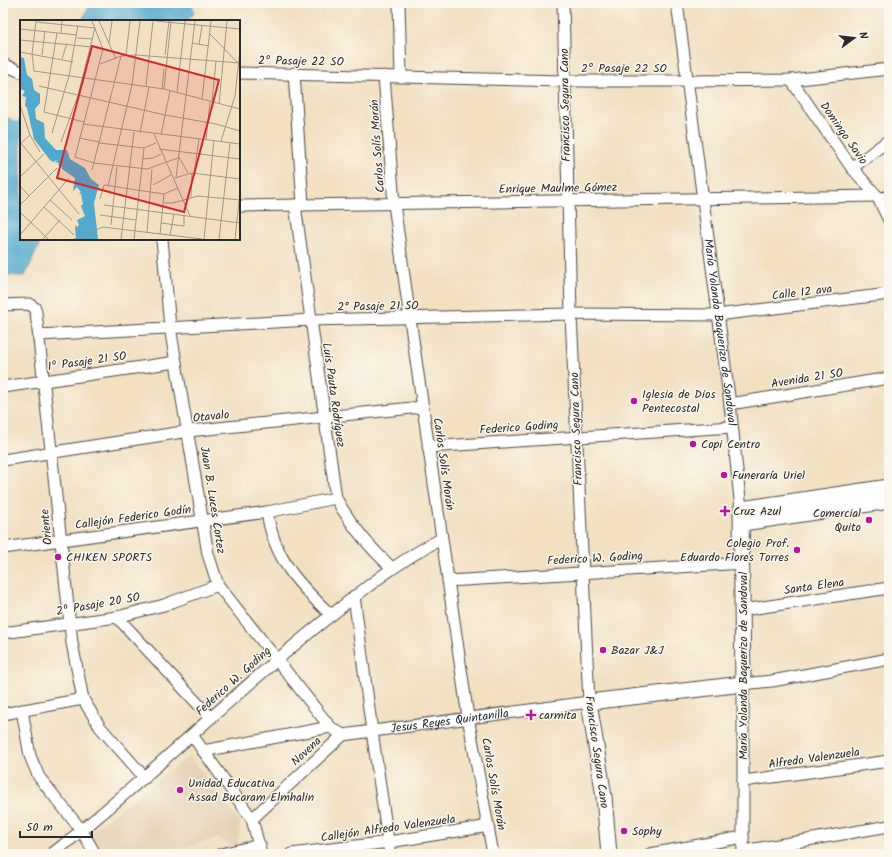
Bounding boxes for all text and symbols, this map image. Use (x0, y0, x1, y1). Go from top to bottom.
north arrow (834, 18, 874, 58)
inset map (20, 20, 240, 240)
text: N (853, 30, 872, 41)
street label: Francisco Segura Cano (555, 48, 576, 162)
street label: 2º Pasaje 22 SO (258, 51, 345, 72)
street label: 2º Pasaje 22 SO (581, 59, 668, 78)
street label: Domingo Savio (815, 98, 872, 169)
street label: Carlos Solís Morán (365, 99, 390, 193)
street label: Enrique Maulme Gómez (499, 178, 617, 199)
street label: María Yolanda Baquerizo de Sandoval (698, 238, 741, 427)
street label: Calle 12 ava (771, 279, 834, 306)
street label: 2° Pasaje 21 SO (337, 296, 419, 317)
street label: Luis Pauta Rodríguez (317, 341, 350, 449)
street label: 1º Pasaje 21 SO (46, 346, 128, 376)
street label: Avenida 21 SO (770, 363, 845, 394)
street label: Francisco Segura Cano (565, 372, 588, 486)
place label: Iglesia de Dios Pentecostal (642, 385, 716, 418)
marker: Iglesia de Dios Pentecostal (629, 396, 639, 406)
street label: Otavalo (192, 405, 230, 428)
street label: Federico Goding (479, 415, 559, 440)
street label: Carlos Solís Morán (428, 416, 459, 512)
place label: Copi Centro (701, 435, 760, 454)
marker: Copi Centro (688, 439, 698, 449)
street label: Juan B. Luces Cortez (195, 445, 230, 555)
place label: Funeraría Uriel (732, 466, 805, 485)
marker: Funeraría Uriel (719, 470, 729, 480)
street label: Callejón Federico Godín (74, 500, 192, 535)
place label: Cruz Azul (733, 502, 781, 521)
place label: Comercial Quito (813, 504, 861, 537)
marker: Cruz Azul (720, 506, 730, 516)
street label: Oriente (35, 507, 58, 546)
marker: Comercial Quito (864, 515, 874, 525)
place label: Colegio Prof. Eduardo Flores Torres (680, 534, 789, 567)
marker: Colegio Prof. Eduardo Flores Torres (792, 545, 802, 555)
street label: Federico W. Goding (546, 546, 644, 571)
place label: CHIKEN SPORTS (66, 548, 153, 567)
marker: CHIKEN SPORTS (53, 552, 63, 562)
street label: María Yolanda Baquerizo de Sandoval (734, 572, 753, 760)
street label: Santa Elena (783, 573, 846, 600)
street label: 2º Pasaje 20 SO (55, 588, 142, 621)
place label: Bazar J&J (611, 641, 664, 660)
street label: Federico W. Goding (191, 642, 276, 721)
marker: Bazar J&J (598, 645, 608, 655)
street label: Francisco Segura Cano (579, 695, 614, 810)
street label: Jesus Reyes Quintanilla (389, 704, 510, 739)
place label: carmita (539, 706, 577, 725)
marker: carmita (526, 710, 536, 720)
street label: Novena (287, 732, 326, 771)
street label: Carlos Solís Morán (476, 736, 511, 832)
street label: Alfredo Valenzuela (767, 743, 861, 774)
place label: Unidad Educativa Assad Bucaram Elmhalin (188, 774, 314, 807)
marker: Unidad Educativa Assad Bucaram Elmhalin (175, 785, 185, 795)
street label: Callejón Alfredo Valenzuela (319, 810, 457, 847)
scale bar (20, 813, 92, 839)
text: 50 m (26, 818, 53, 837)
place label: Sophy (632, 822, 662, 841)
marker: Sophy (619, 826, 629, 836)

